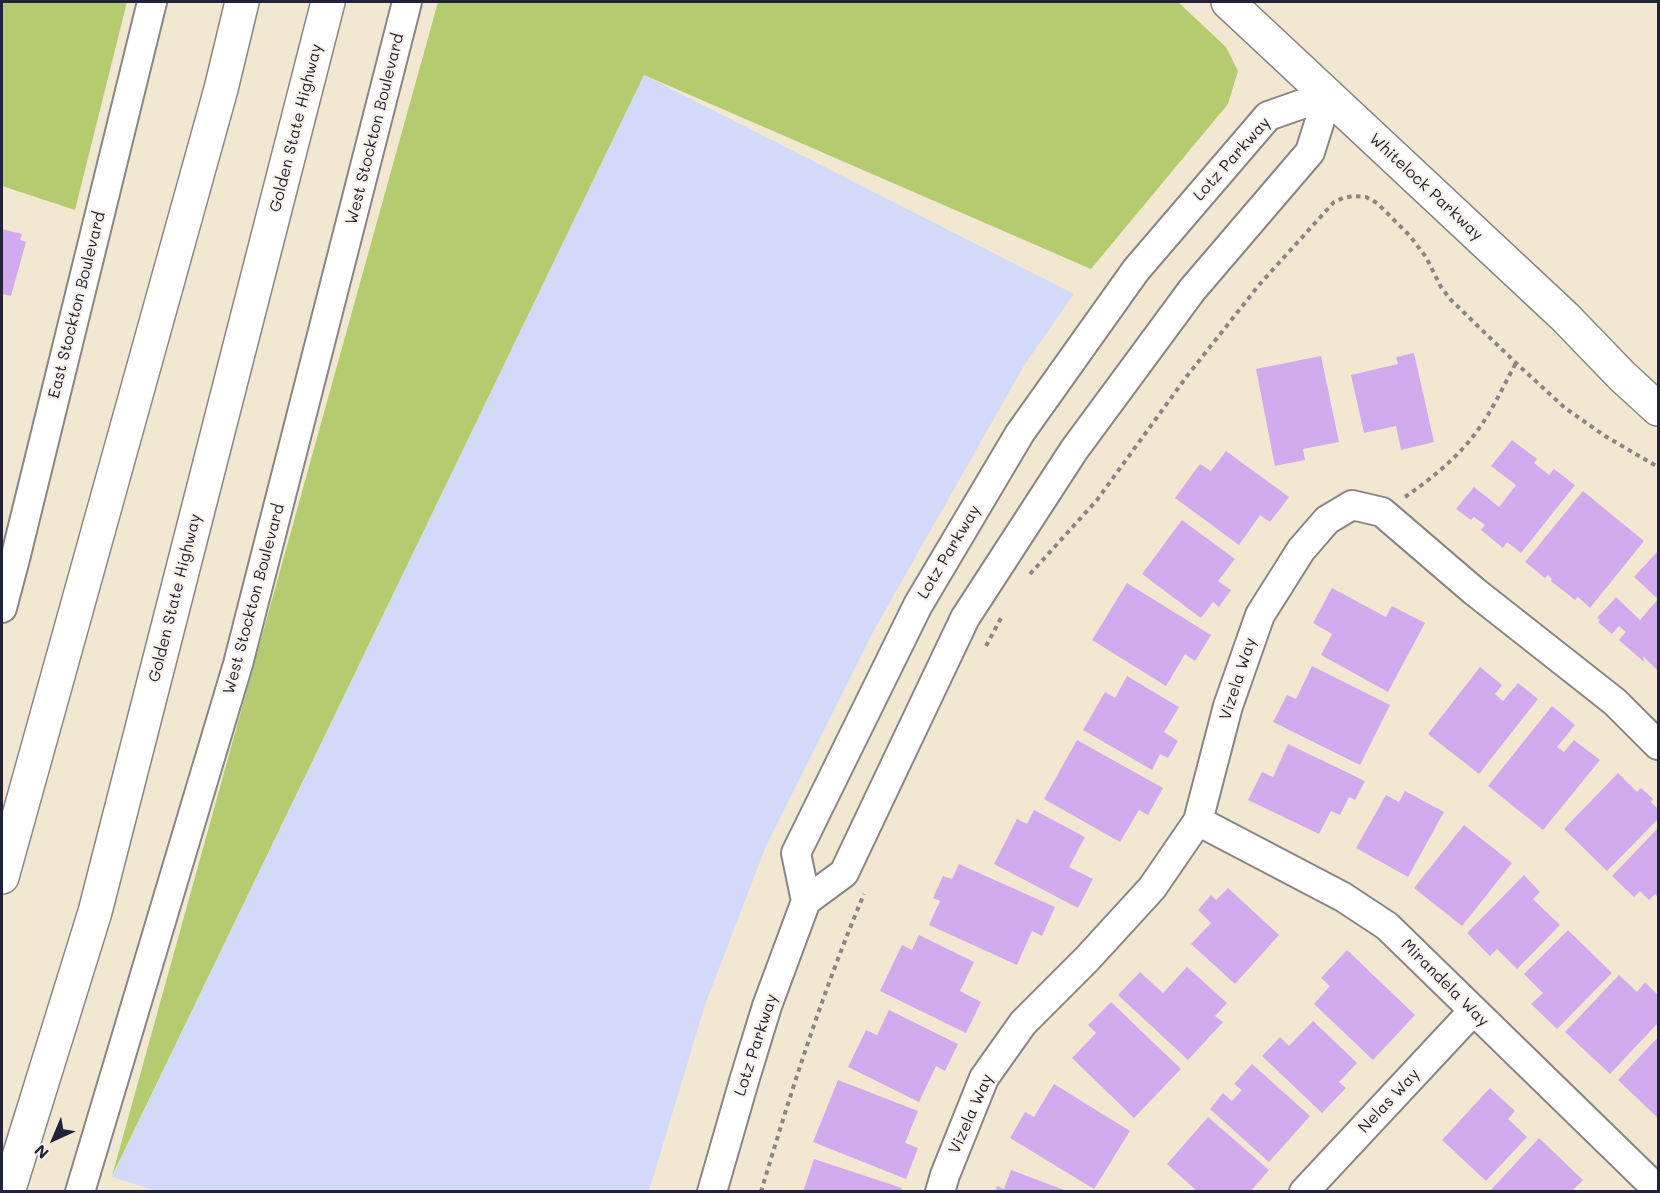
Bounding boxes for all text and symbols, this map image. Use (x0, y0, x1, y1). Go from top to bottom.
street label: West Stockton Boulevard (342, 31, 408, 227)
street label: Golden State Highway (266, 42, 326, 214)
street label: Lotz Parkway (1189, 113, 1275, 205)
street label: Whitelock Parkway (1365, 129, 1487, 245)
street label: East Stockton Boulevard (44, 210, 110, 400)
street label: West Stockton Boulevard (219, 502, 289, 696)
street label: Lotz Parkway (913, 502, 985, 602)
street label: Golden State Highway (145, 512, 205, 684)
street label: Vizela Way (1216, 635, 1260, 723)
street label: Mirandela Way (1397, 935, 1493, 1031)
street label: Lotz Parkway (730, 992, 782, 1098)
street label: Nelas Way (1354, 1065, 1424, 1137)
street label: Vizela Way (945, 1071, 997, 1157)
north arrow (24, 1109, 84, 1169)
text: N (29, 1141, 53, 1164)

